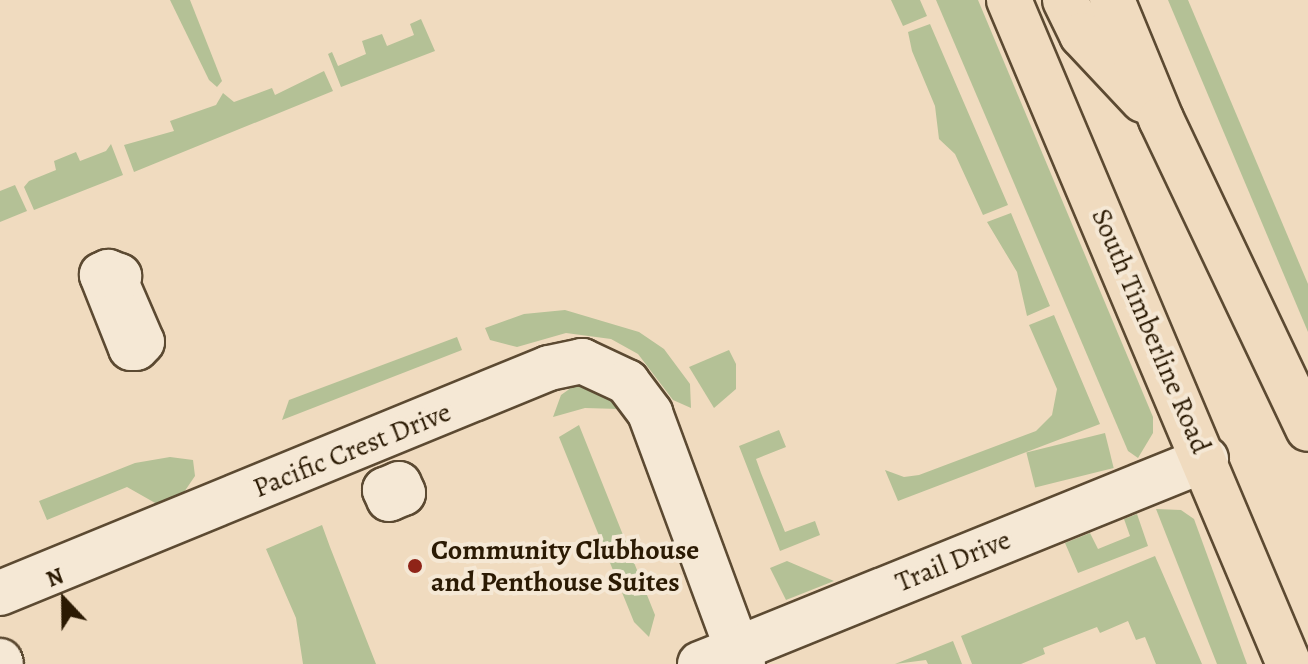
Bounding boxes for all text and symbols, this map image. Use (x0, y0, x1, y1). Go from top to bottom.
street label: South Timberline Road (1084, 204, 1218, 458)
street label: Pacific Crest Drive (248, 395, 456, 505)
street label: Trail Drive (891, 523, 1015, 599)
place label: Community Clubhouse and Penthouse Suites (431, 533, 699, 599)
marker: Community Clubhouse and Penthouse Suites (406, 557, 424, 575)
north arrow (24, 560, 104, 640)
text: N (42, 561, 68, 595)

